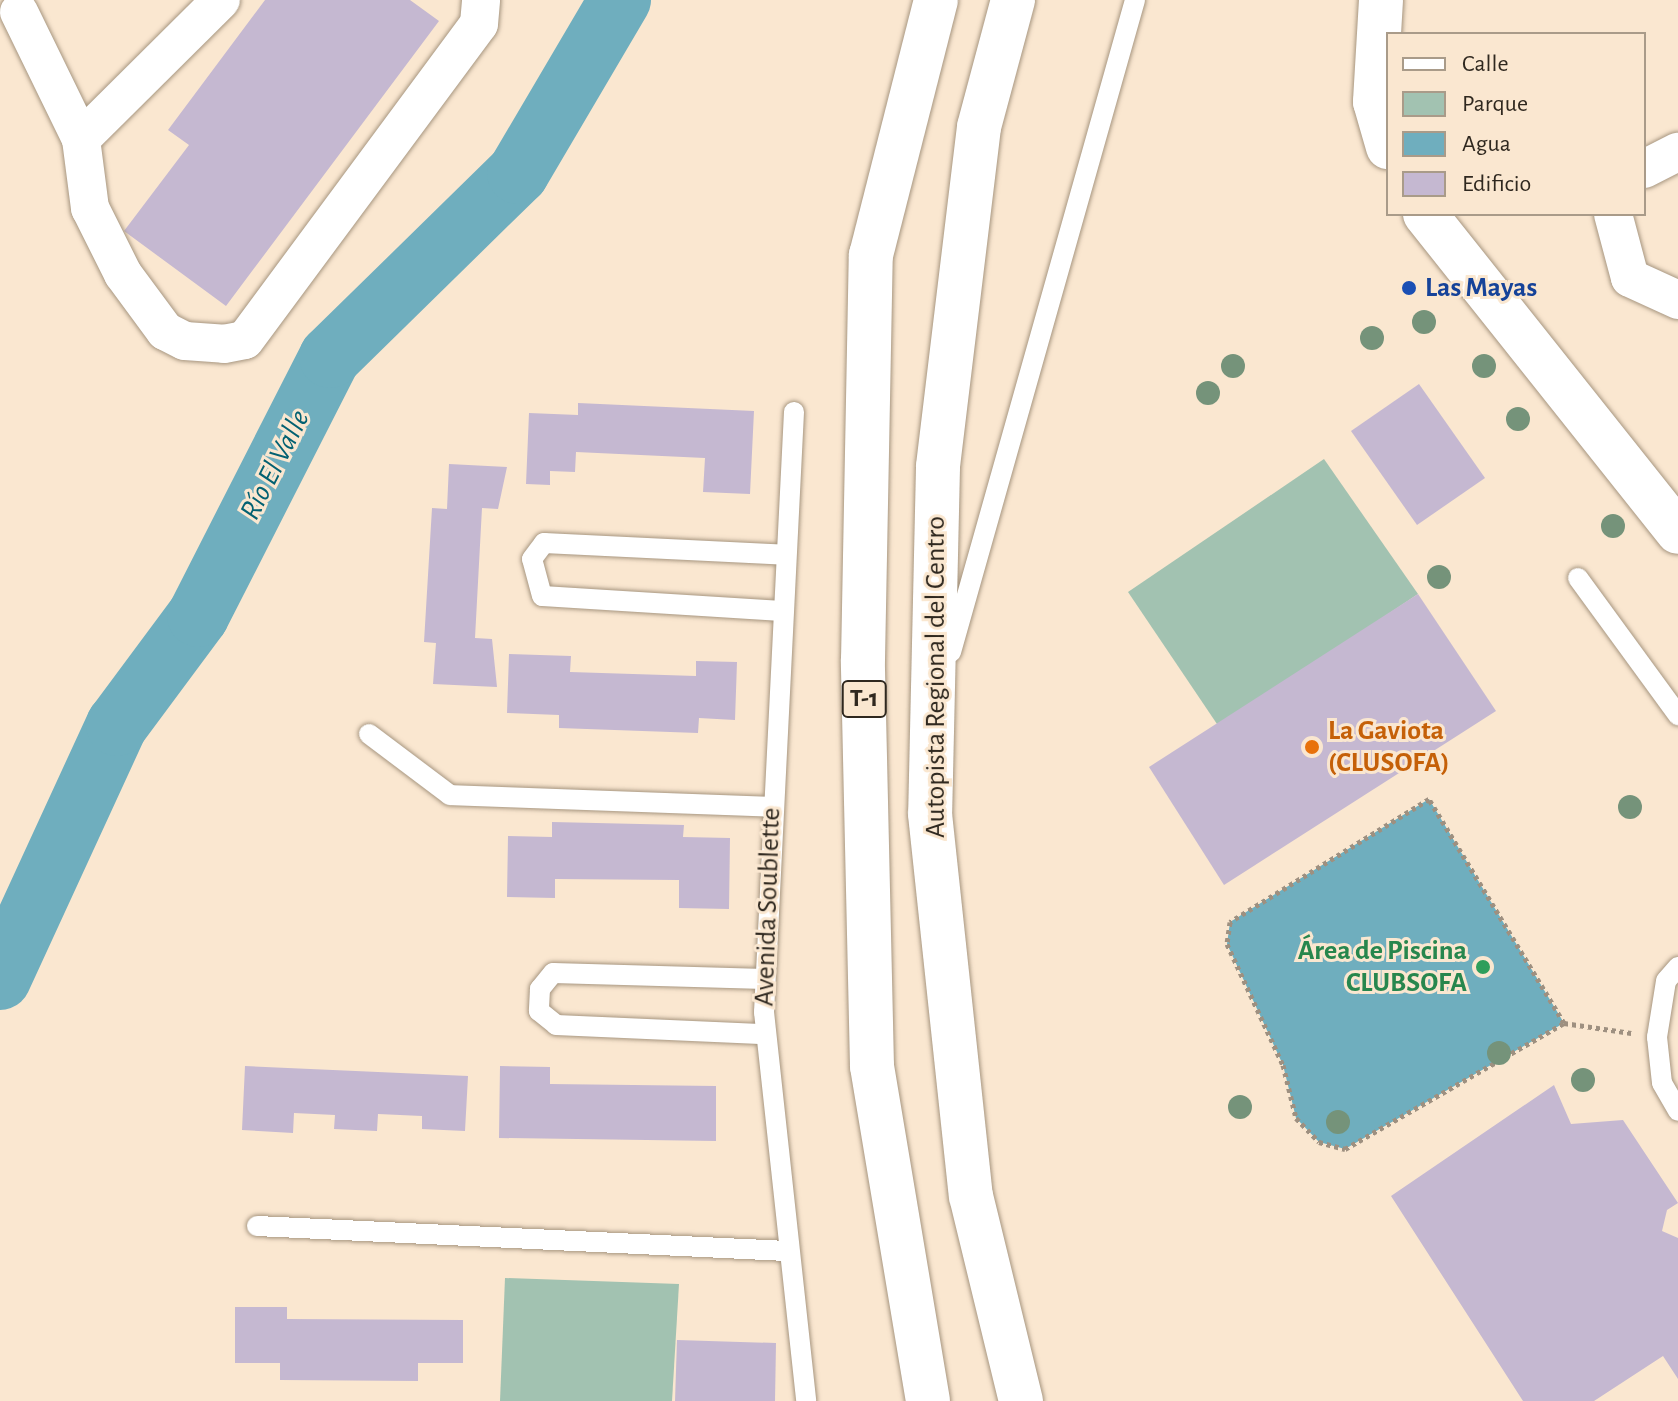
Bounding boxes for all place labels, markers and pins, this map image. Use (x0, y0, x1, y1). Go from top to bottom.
place label: Las Mayas (1425, 271, 1537, 305)
marker: Las Mayas (1400, 279, 1418, 297)
place label: La Gaviota (CLUSOFA) (1328, 714, 1450, 780)
marker: La Gaviota (CLUSOFA) (1303, 738, 1321, 756)
place label: Área de Piscina CLUBSOFA (1298, 934, 1467, 1000)
marker: Área de Piscina CLUBSOFA (1474, 958, 1492, 976)

